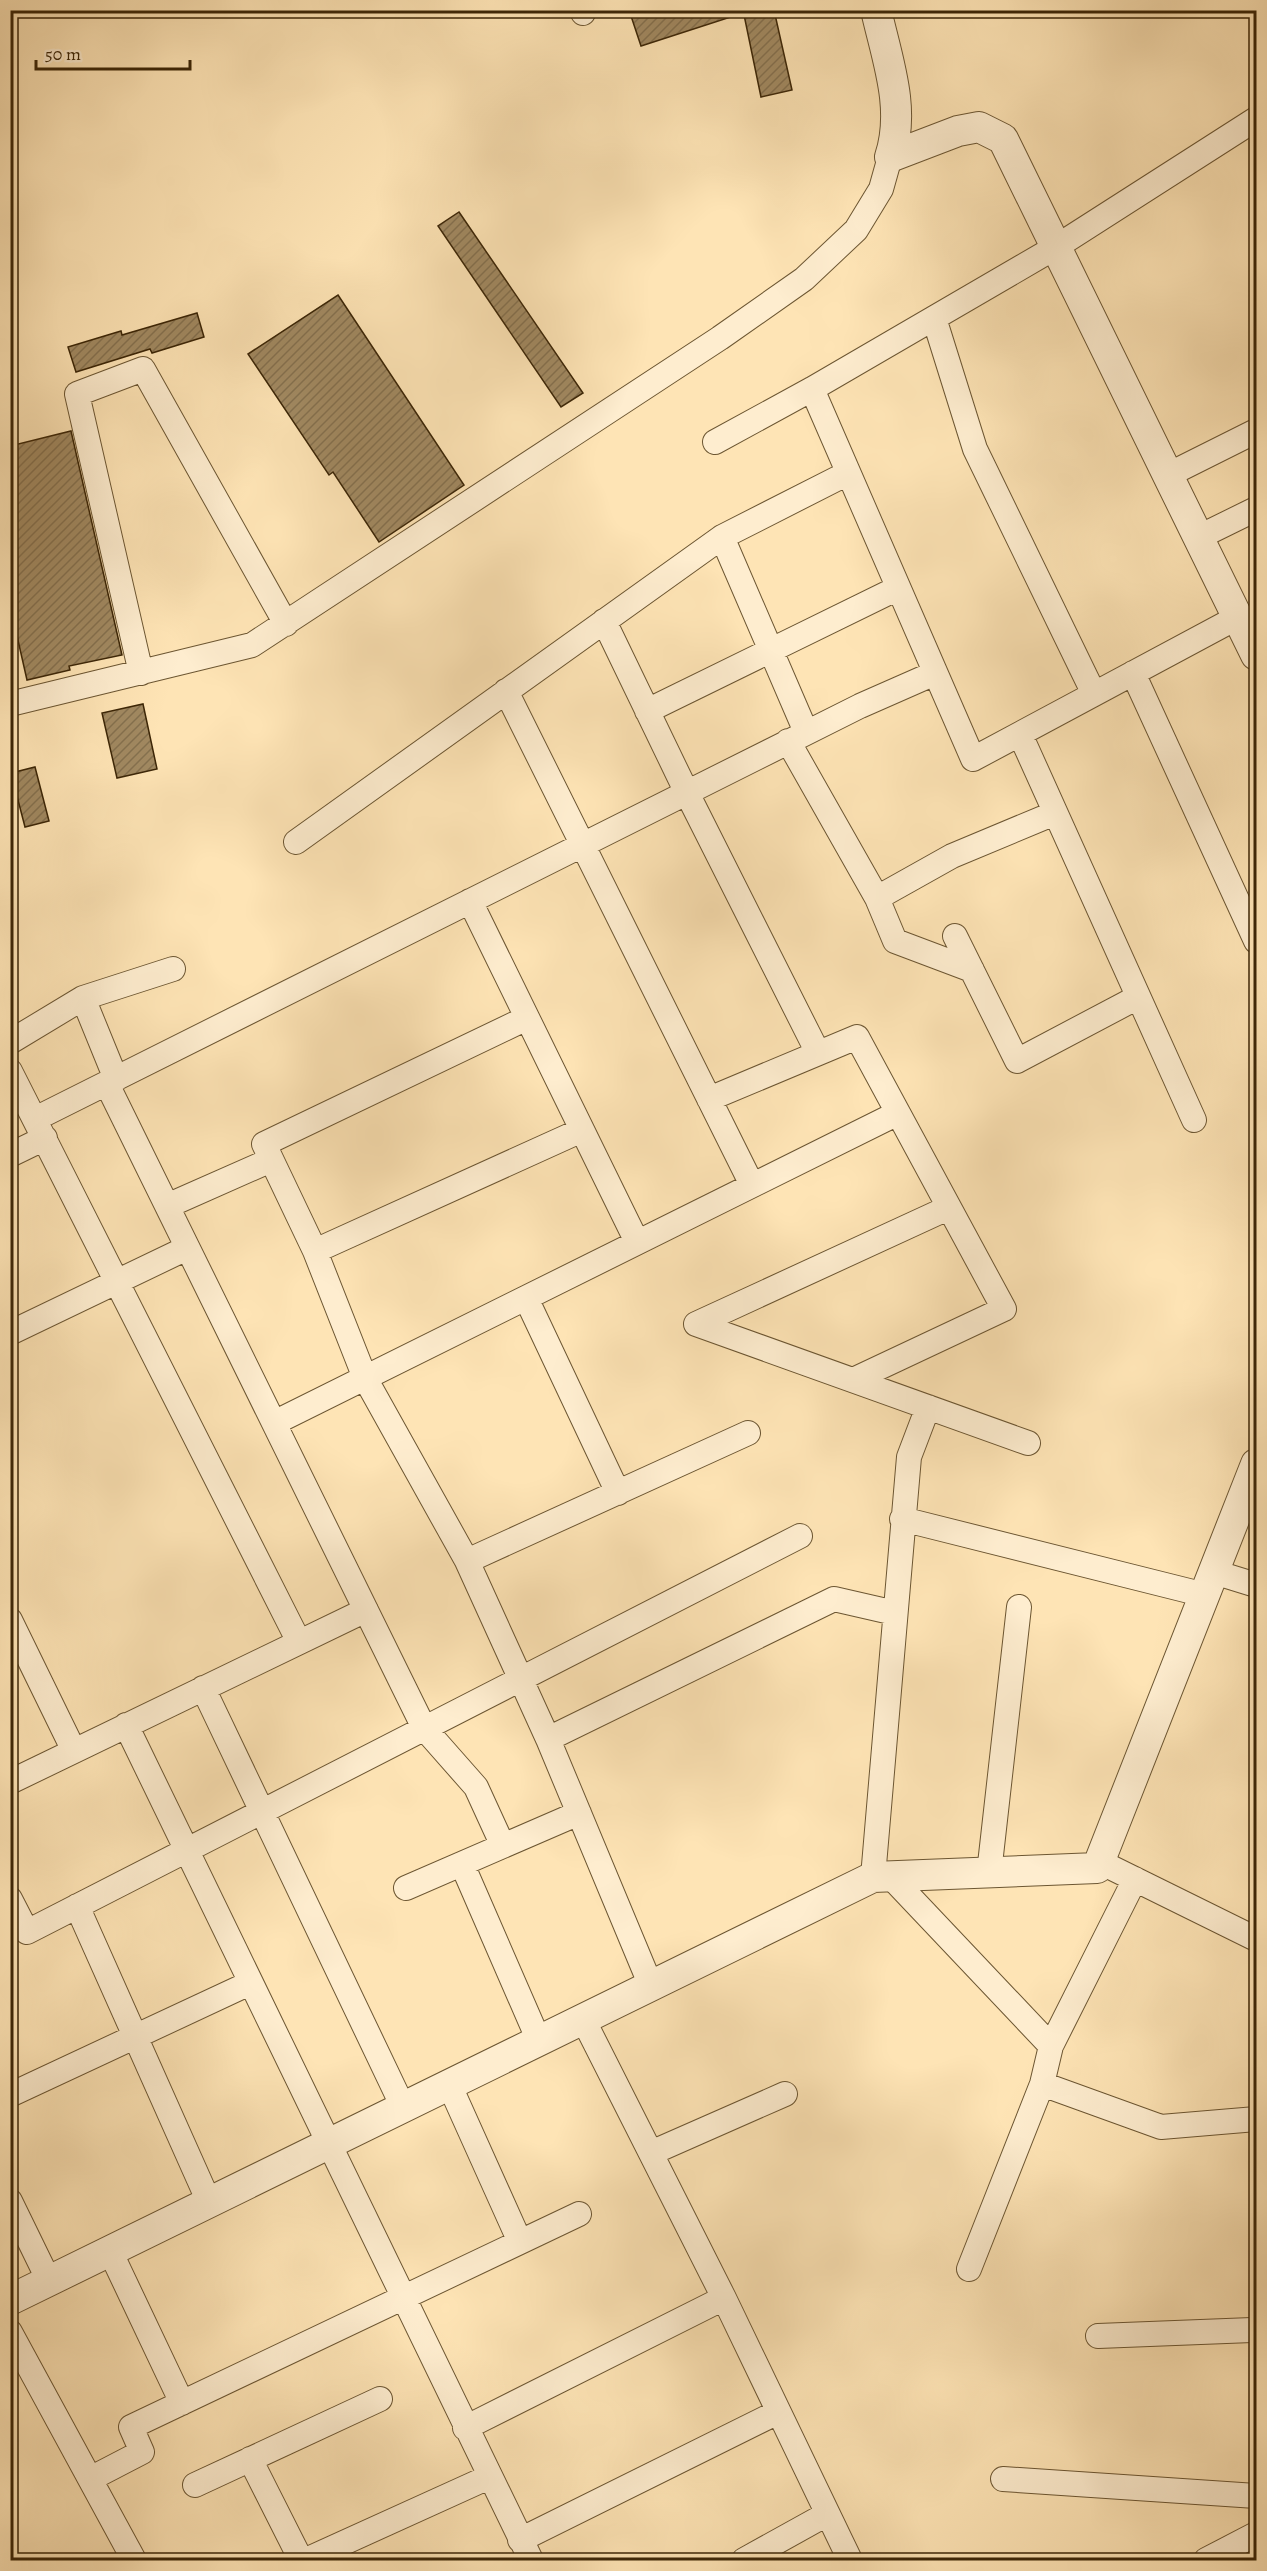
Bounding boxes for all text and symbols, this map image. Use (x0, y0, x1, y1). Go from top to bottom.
scale bar (36, 33, 190, 71)
text: 50 m (45, 42, 81, 66)

